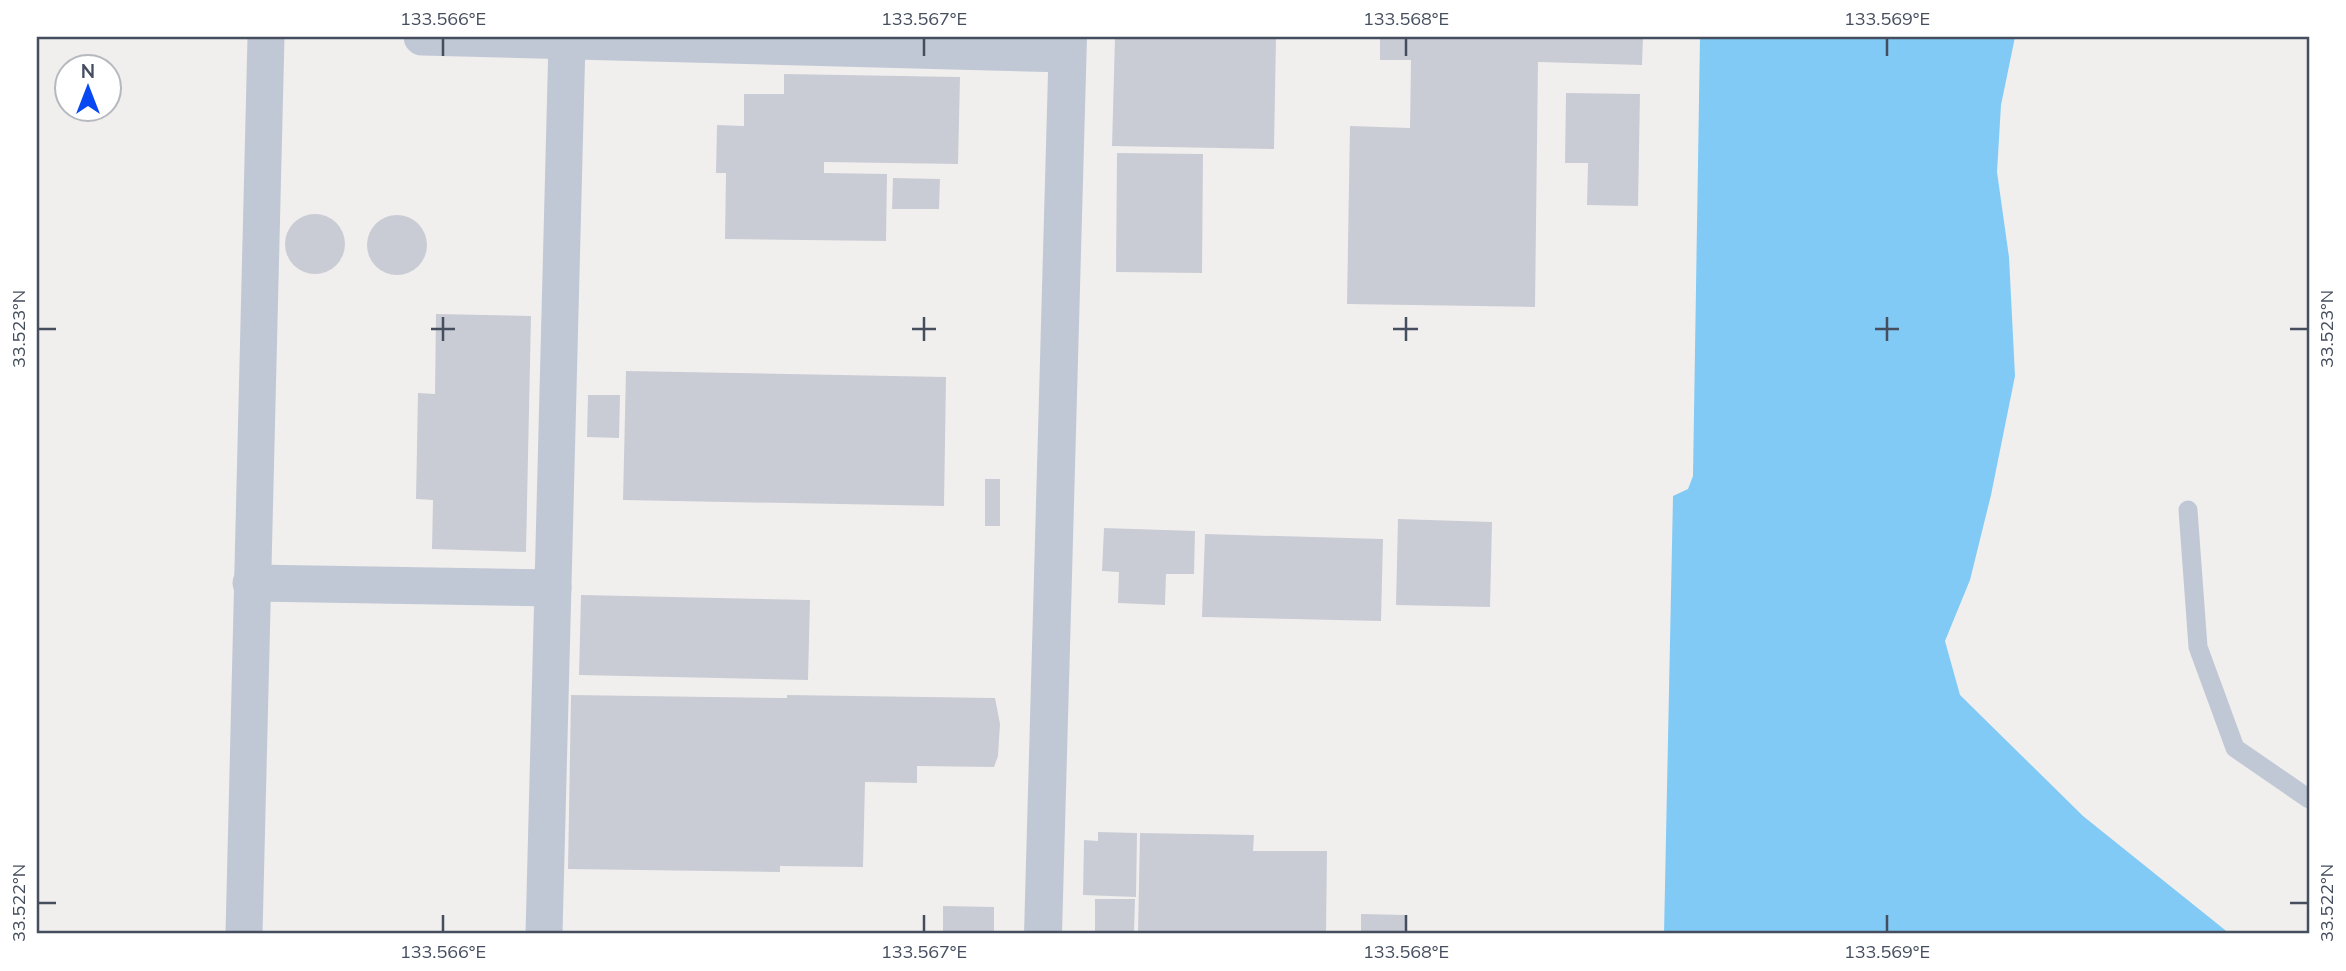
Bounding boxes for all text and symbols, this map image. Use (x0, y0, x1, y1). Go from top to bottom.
text: 133.566°E (400, 7, 486, 30)
text: 133.567°E (881, 7, 967, 30)
text: 133.568°E (1363, 7, 1449, 30)
text: 133.569°E (1844, 7, 1930, 30)
north arrow (52, 52, 122, 122)
text: N (81, 59, 95, 83)
text: 33.523°N (7, 290, 30, 368)
text: 33.523°N (2315, 290, 2338, 368)
text: 33.522°N (7, 864, 30, 942)
text: 33.522°N (2315, 864, 2338, 942)
text: 133.566°E (400, 940, 486, 963)
text: 133.567°E (881, 940, 967, 963)
text: 133.568°E (1363, 940, 1449, 963)
text: 133.569°E (1844, 940, 1930, 963)

